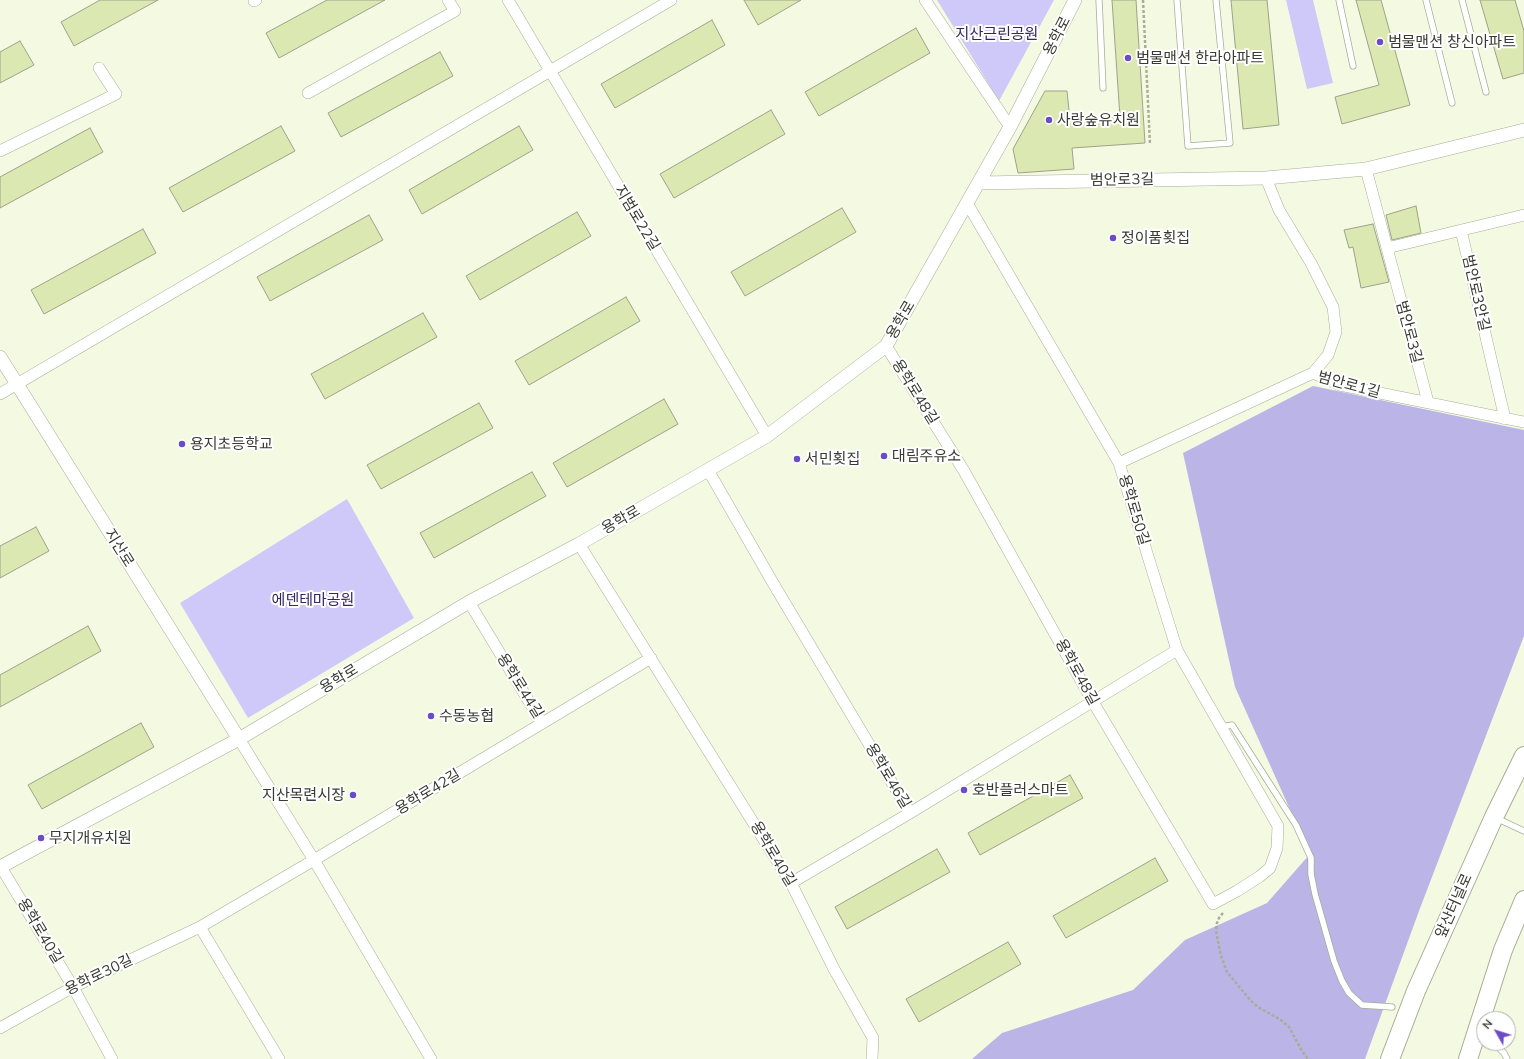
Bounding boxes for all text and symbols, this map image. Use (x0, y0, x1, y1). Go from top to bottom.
street label: 용학로 (1040, 13, 1074, 59)
park label: 지산근린공원 (956, 25, 1038, 43)
place label: 범물맨션 창신아파트 (1388, 33, 1516, 51)
marker: 범물맨션 창신아파트 (1375, 37, 1385, 47)
place label: 범물맨션 한라아파트 (1136, 49, 1264, 67)
marker: 범물맨션 한라아파트 (1123, 53, 1133, 63)
place label: 사랑숲유치원 (1057, 111, 1140, 129)
marker: 사랑숲유치원 (1044, 115, 1054, 125)
street label: 범안로3길 (1090, 170, 1154, 190)
street label: 지범로22길 (610, 182, 664, 254)
place label: 정이품횟집 (1121, 229, 1190, 247)
marker: 정이품횟집 (1108, 233, 1118, 243)
street label: 범안로3안길 (1458, 253, 1494, 333)
street label: 용학로 (883, 298, 919, 342)
street label: 범안로3길 (1392, 299, 1426, 365)
street label: 용학로48길 (888, 356, 942, 428)
street label: 범안로1길 (1316, 368, 1382, 402)
place label: 용지초등학교 (190, 435, 273, 453)
marker: 용지초등학교 (177, 439, 187, 449)
place label: 대림주유소 (892, 447, 961, 465)
place label: 서민횟집 (805, 450, 860, 468)
marker: 대림주유소 (879, 451, 889, 461)
marker: 서민횟집 (792, 454, 802, 464)
street label: 용학로50길 (1115, 472, 1153, 548)
street label: 용학로 (599, 502, 643, 538)
street label: 지산로 (100, 526, 138, 570)
park label: 에덴테마공원 (272, 591, 354, 609)
street label: 용학로48길 (1051, 636, 1103, 708)
street label: 용학로44길 (493, 650, 547, 722)
street label: 용학로 (317, 661, 361, 697)
place label: 수동농협 (439, 707, 494, 725)
marker: 수동농협 (426, 711, 436, 721)
street label: 용학로46길 (861, 740, 915, 812)
street label: 용학로42길 (392, 765, 464, 819)
place label: 호반플러스마트 (972, 781, 1069, 799)
marker: 호반플러스마트 (959, 785, 969, 795)
place label: 지산목련시장 (262, 786, 345, 804)
marker: 지산목련시장 (348, 790, 358, 800)
street label: 용학로40길 (746, 818, 800, 890)
place label: 무지개유치원 (49, 829, 132, 847)
marker: 무지개유치원 (36, 833, 46, 843)
street label: 앞산터널로 (1432, 871, 1476, 941)
street label: 용학로40길 (13, 895, 67, 967)
street label: 용학로30길 (62, 951, 136, 999)
north arrow (1476, 1011, 1516, 1051)
text: N (1479, 1016, 1496, 1032)

